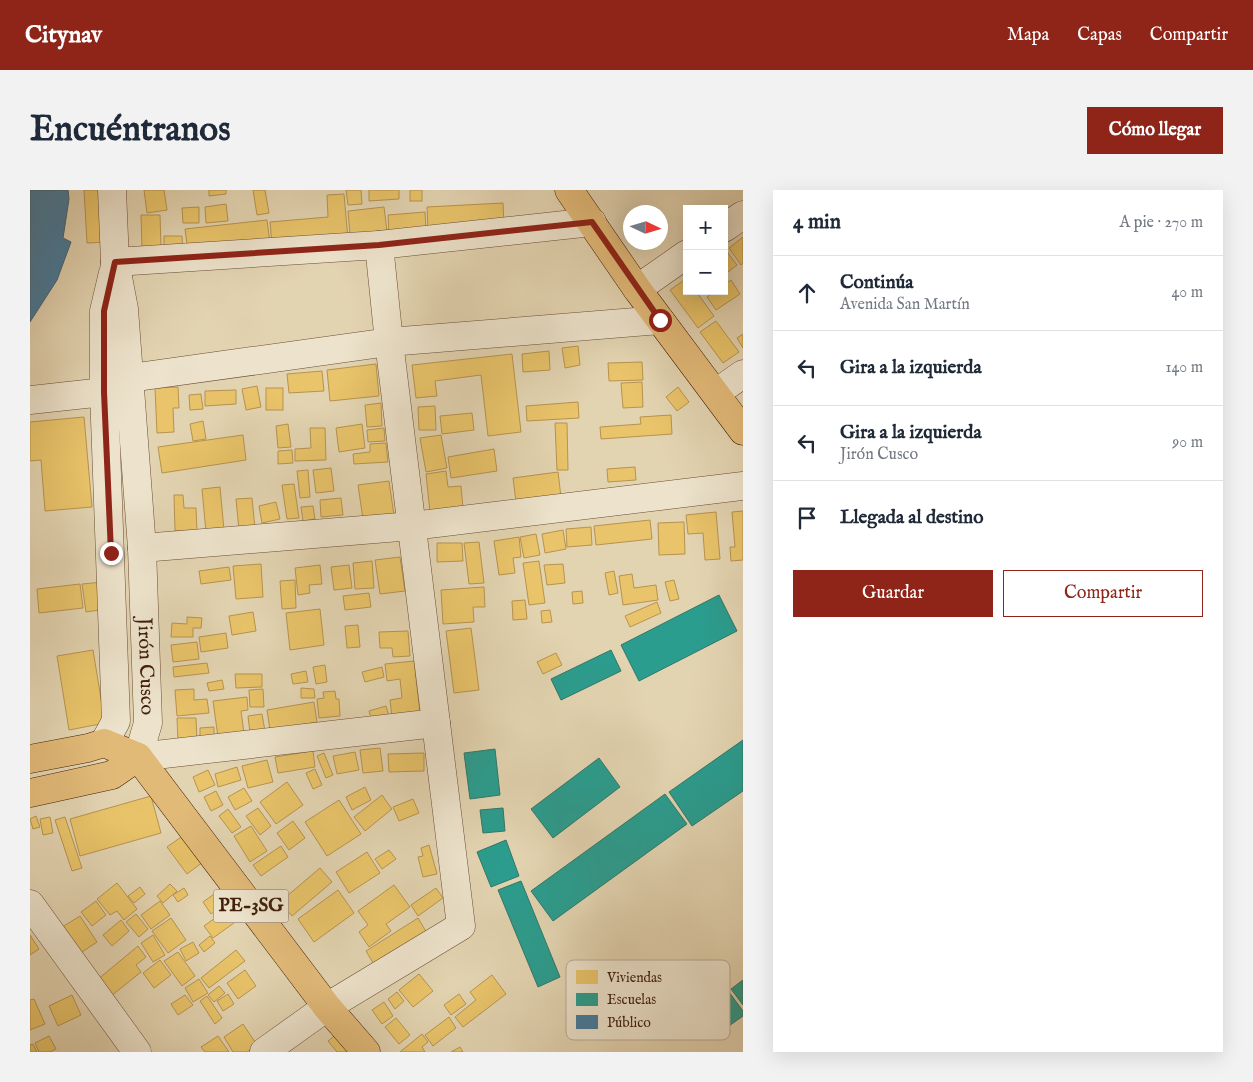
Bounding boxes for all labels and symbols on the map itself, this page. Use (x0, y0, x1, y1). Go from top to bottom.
north arrow (623, 205, 668, 250)
route start (649, 309, 672, 332)
route end (100, 542, 123, 565)
street label: Jirón Cusco (132, 615, 160, 716)
road number: PE-3SG (214, 889, 288, 922)
legend (566, 960, 730, 1040)
text: Viviendas (606, 969, 662, 987)
text: Escuelas (607, 991, 656, 1009)
text: Público (607, 1014, 651, 1032)

